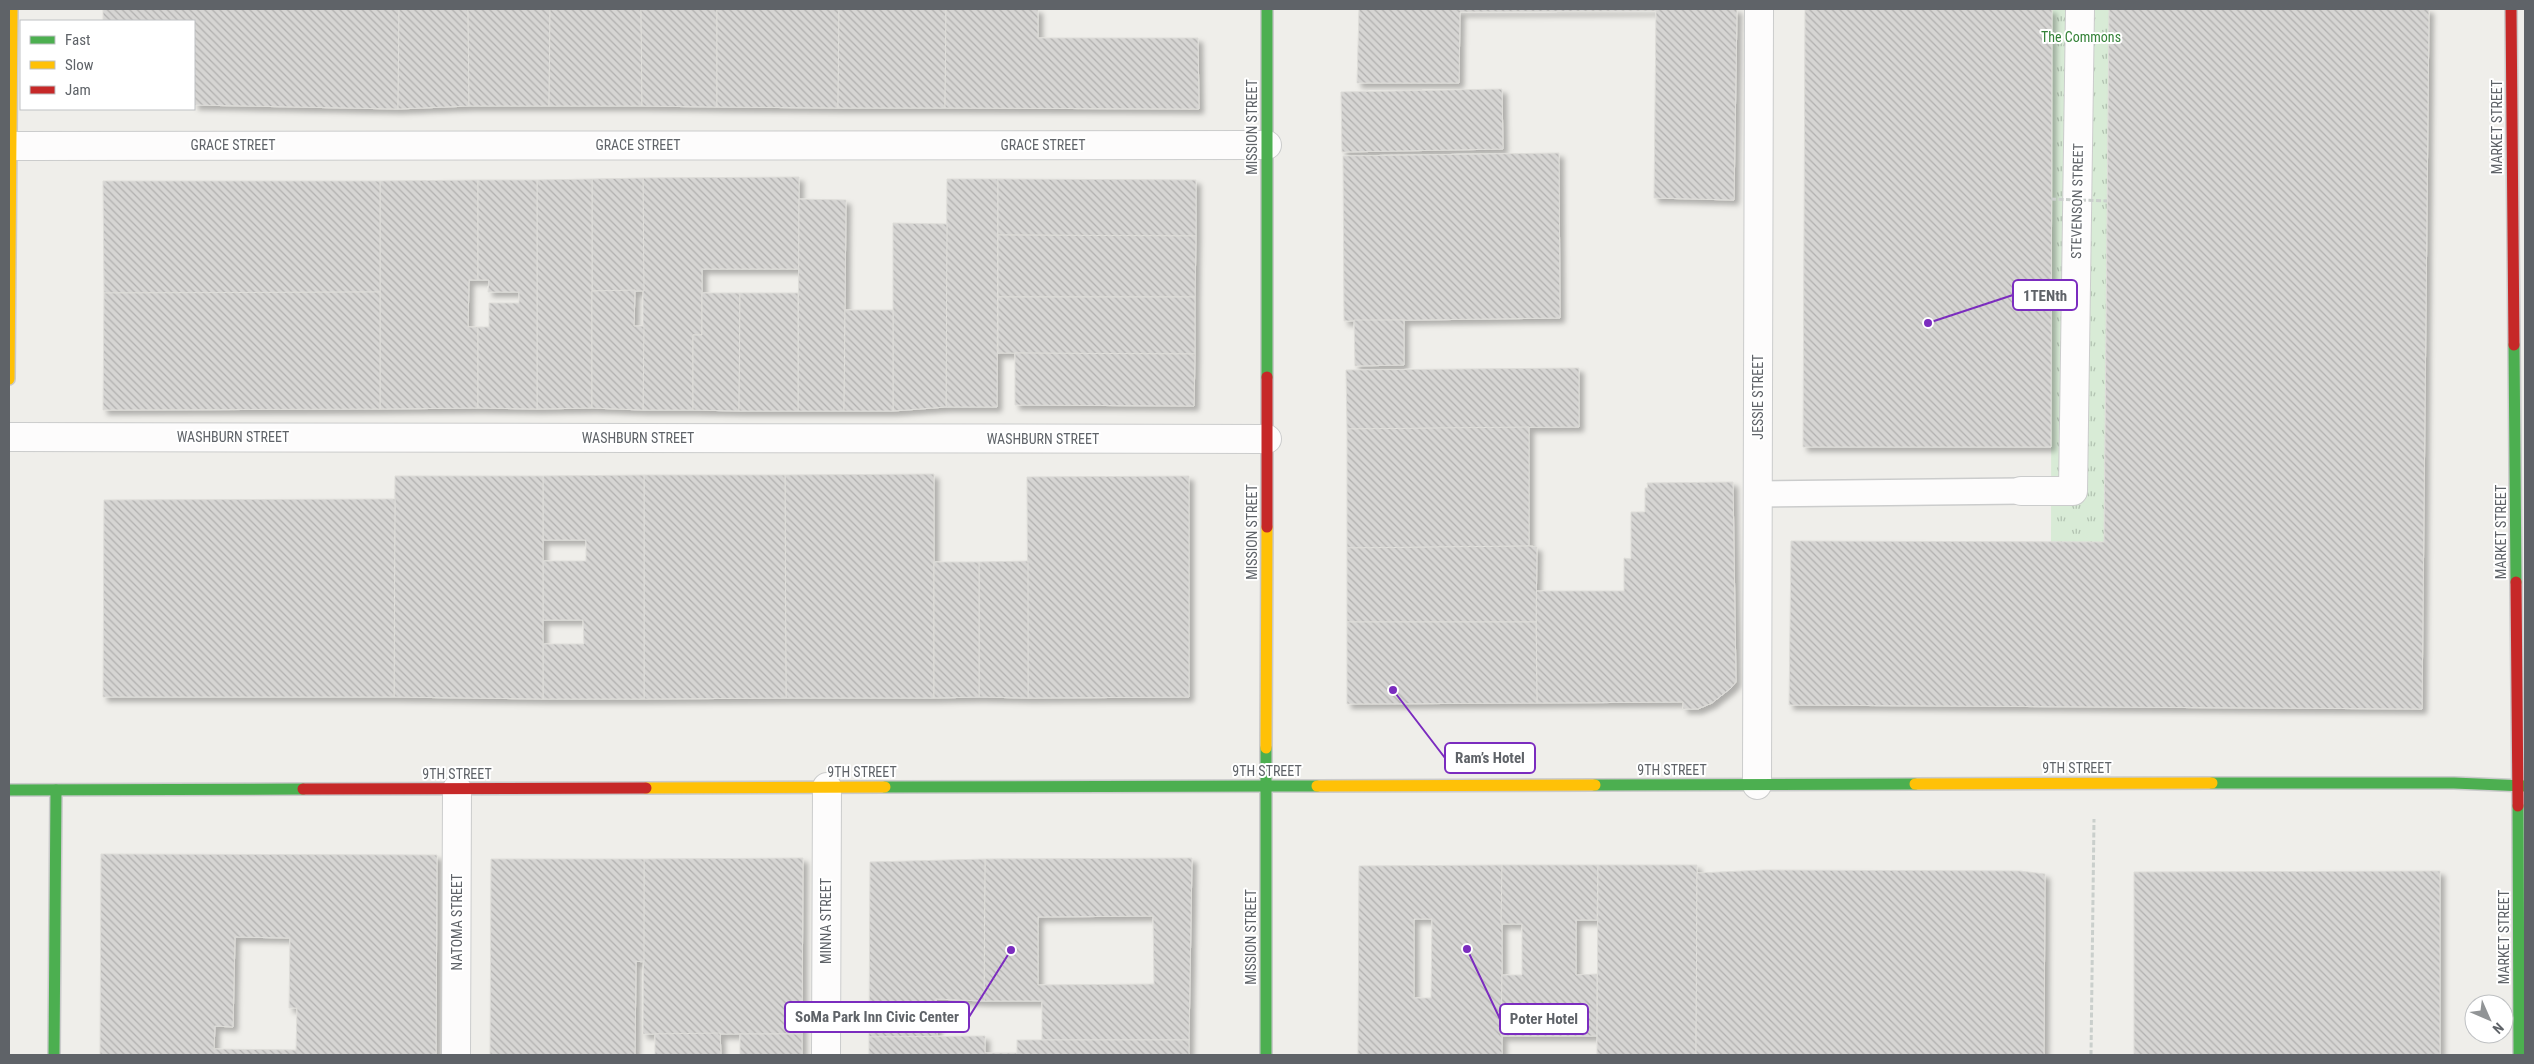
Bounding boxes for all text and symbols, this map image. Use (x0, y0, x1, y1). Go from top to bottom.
legend (20, 20, 195, 110)
park label: The Commons (2041, 29, 2121, 45)
text: Fast (65, 31, 90, 49)
text: Slow (65, 56, 94, 74)
street label: MISSION STREET (1244, 79, 1260, 175)
street label: MARKET STREET (2489, 80, 2505, 174)
text: Jam (65, 81, 91, 99)
street label: GRACE STREET (190, 137, 276, 153)
street label: GRACE STREET (595, 137, 681, 153)
street label: GRACE STREET (1000, 137, 1086, 153)
street label: STEVENSON STREET (2068, 143, 2086, 259)
callout: 1TENth (2013, 280, 2077, 310)
text: 1TENth (2023, 287, 2067, 305)
street label: JESSIE STREET (1750, 354, 1766, 440)
street label: WASHBURN STREET (177, 429, 289, 445)
street label: WASHBURN STREET (582, 430, 694, 446)
street label: WASHBURN STREET (987, 431, 1099, 447)
street label: MISSION STREET (1244, 484, 1260, 580)
street label: MARKET STREET (2493, 485, 2509, 579)
callout: Ram’s Hotel (1445, 743, 1535, 773)
text: Ram’s Hotel (1455, 749, 1525, 767)
street label: 9TH STREET (2042, 760, 2112, 776)
street label: 9TH STREET (1637, 762, 1707, 778)
street label: 9TH STREET (1232, 763, 1302, 779)
street label: 9TH STREET (827, 764, 897, 780)
street label: 9TH STREET (422, 766, 492, 782)
street label: NATOMA STREET (449, 874, 465, 970)
street label: MINNA STREET (818, 878, 834, 964)
street label: MISSION STREET (1243, 889, 1259, 985)
street label: MARKET STREET (2496, 890, 2512, 984)
north arrow (2464, 994, 2514, 1044)
callout: SoMa Park Inn Civic Center (785, 1002, 969, 1032)
callout: Poter Hotel (1500, 1004, 1588, 1034)
text: SoMa Park Inn Civic Center (795, 1008, 959, 1026)
text: Poter Hotel (1510, 1010, 1578, 1028)
text: N (2490, 1020, 2507, 1037)

